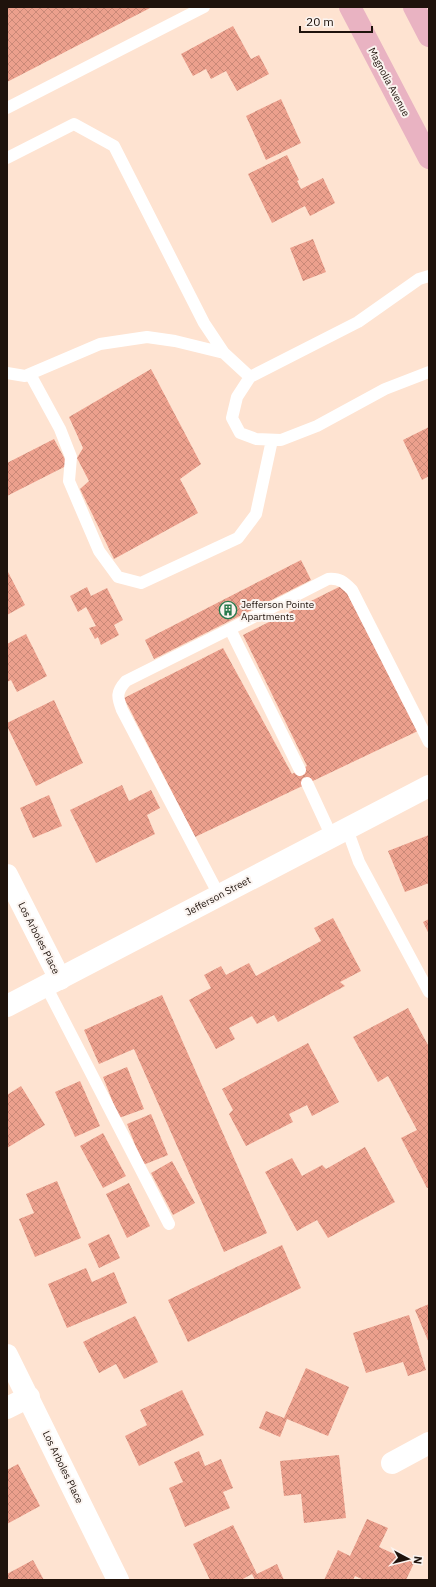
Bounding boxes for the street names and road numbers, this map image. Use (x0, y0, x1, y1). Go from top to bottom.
street label: Magnolia Avenue (365, 45, 413, 119)
street label: Jefferson Street (183, 873, 253, 919)
street label: Los Arboles Place (15, 900, 63, 977)
street label: Los Arboles Place (40, 1429, 86, 1506)

